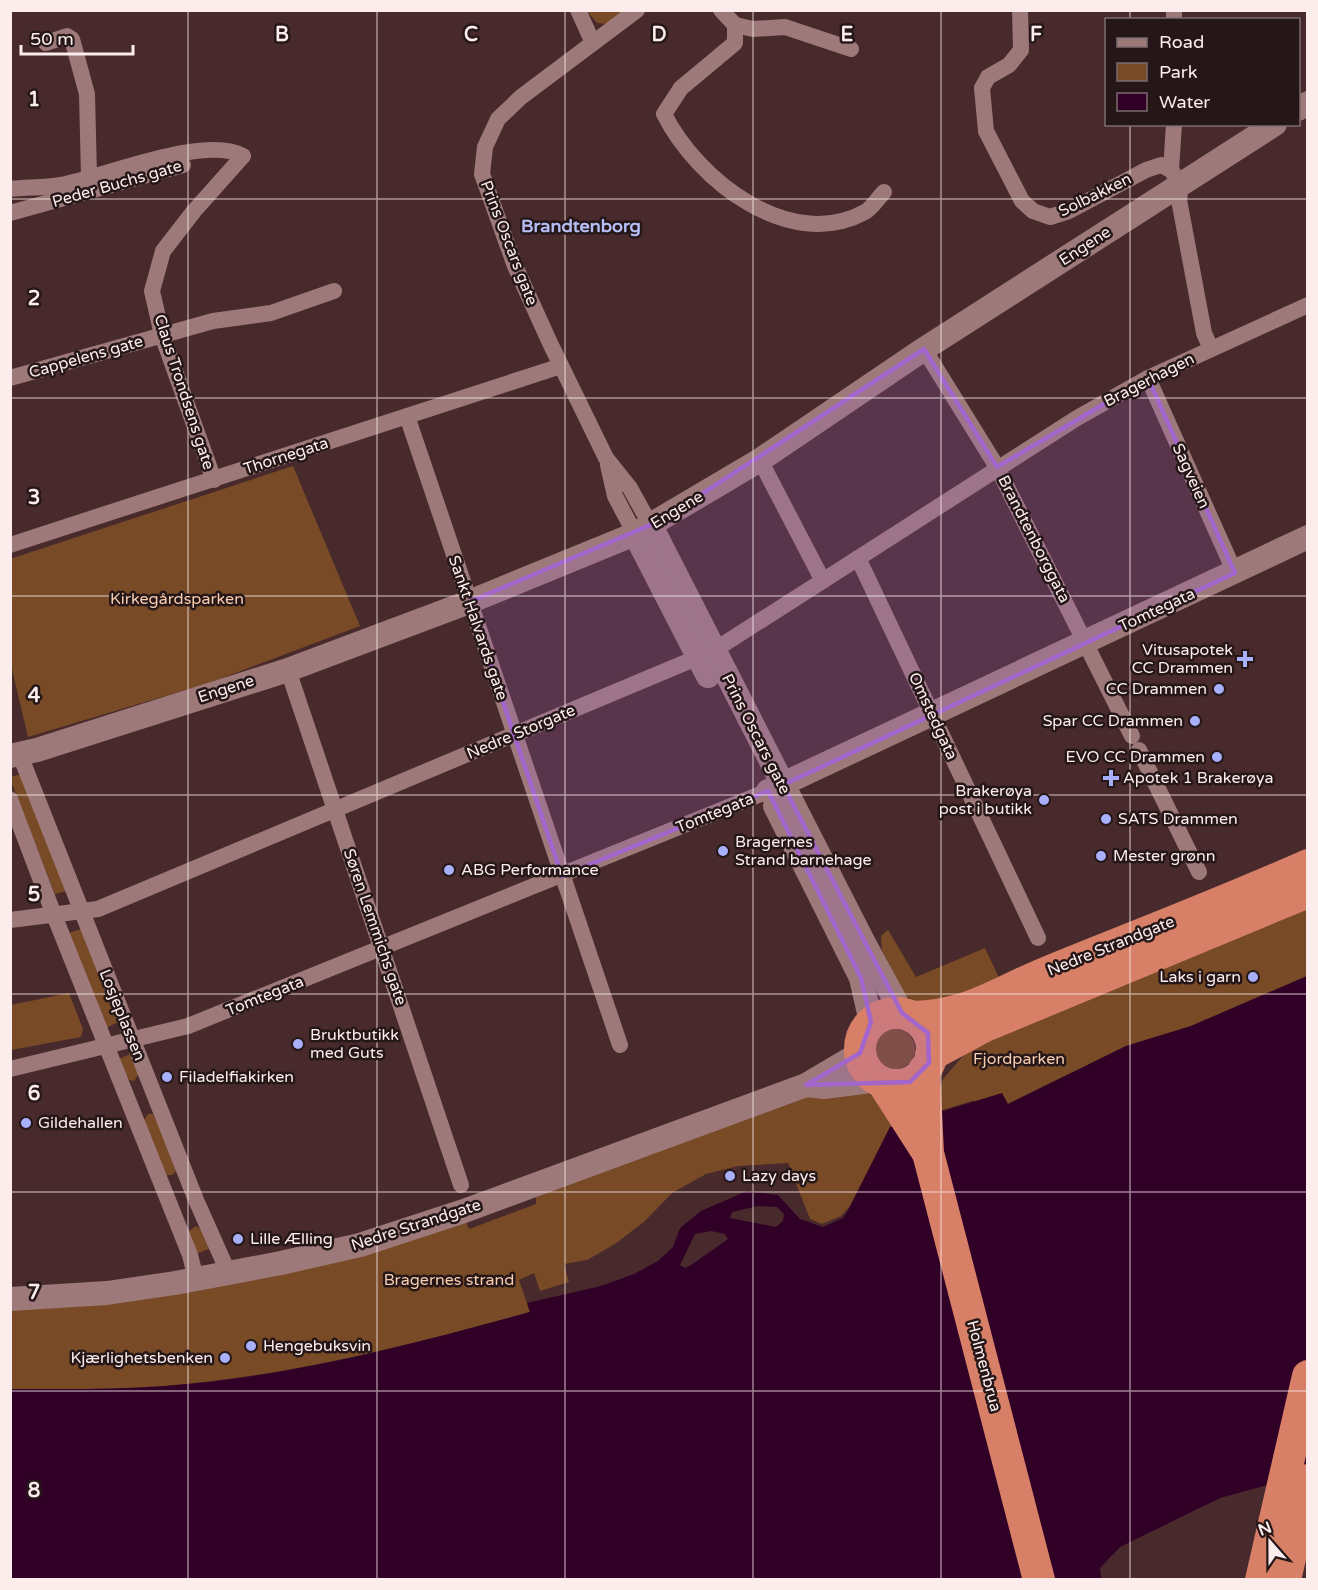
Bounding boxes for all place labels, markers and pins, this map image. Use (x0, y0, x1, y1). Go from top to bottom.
place label: Vitusapotek CC Drammen (1132, 640, 1233, 678)
marker: Vitusapotek CC Drammen (1238, 652, 1252, 666)
place label: CC Drammen (1106, 679, 1207, 699)
marker: CC Drammen (1212, 682, 1226, 696)
place label: Spar CC Drammen (1043, 711, 1183, 731)
marker: Spar CC Drammen (1188, 714, 1202, 728)
place label: EVO CC Drammen (1065, 747, 1205, 767)
marker: EVO CC Drammen (1210, 750, 1224, 764)
place label: Apotek 1 Brakerøya (1123, 768, 1273, 788)
marker: Apotek 1 Brakerøya (1104, 771, 1118, 785)
place label: Brakerøya post i butikk (939, 781, 1032, 819)
marker: Brakerøya post i butikk (1037, 793, 1051, 807)
place label: SATS Drammen (1118, 809, 1238, 829)
marker: SATS Drammen (1099, 812, 1113, 826)
place label: Bragernes Strand barnehage (735, 832, 872, 870)
marker: Bragernes Strand barnehage (716, 844, 730, 858)
place label: Mester grønn (1113, 846, 1215, 866)
marker: Mester grønn (1094, 849, 1108, 863)
place label: ABG Performance (461, 860, 598, 880)
marker: ABG Performance (442, 863, 456, 877)
place label: Laks i garn (1159, 967, 1241, 987)
marker: Laks i garn (1246, 970, 1260, 984)
place label: Bruktbutikk med Guts (310, 1025, 399, 1063)
marker: Bruktbutikk med Guts (291, 1037, 305, 1051)
place label: Filadelfiakirken (179, 1067, 294, 1087)
marker: Filadelfiakirken (160, 1070, 174, 1084)
place label: Gildehallen (38, 1113, 123, 1133)
marker: Gildehallen (19, 1116, 33, 1130)
place label: Lazy days (742, 1166, 816, 1186)
marker: Lazy days (723, 1169, 737, 1183)
place label: Lille Ælling (250, 1229, 333, 1249)
marker: Lille Ælling (231, 1232, 245, 1246)
place label: Hengebuksvin (263, 1336, 371, 1356)
marker: Hengebuksvin (244, 1339, 258, 1353)
place label: Kjærlighetsbenken (71, 1348, 213, 1368)
marker: Kjærlighetsbenken (218, 1351, 232, 1365)

